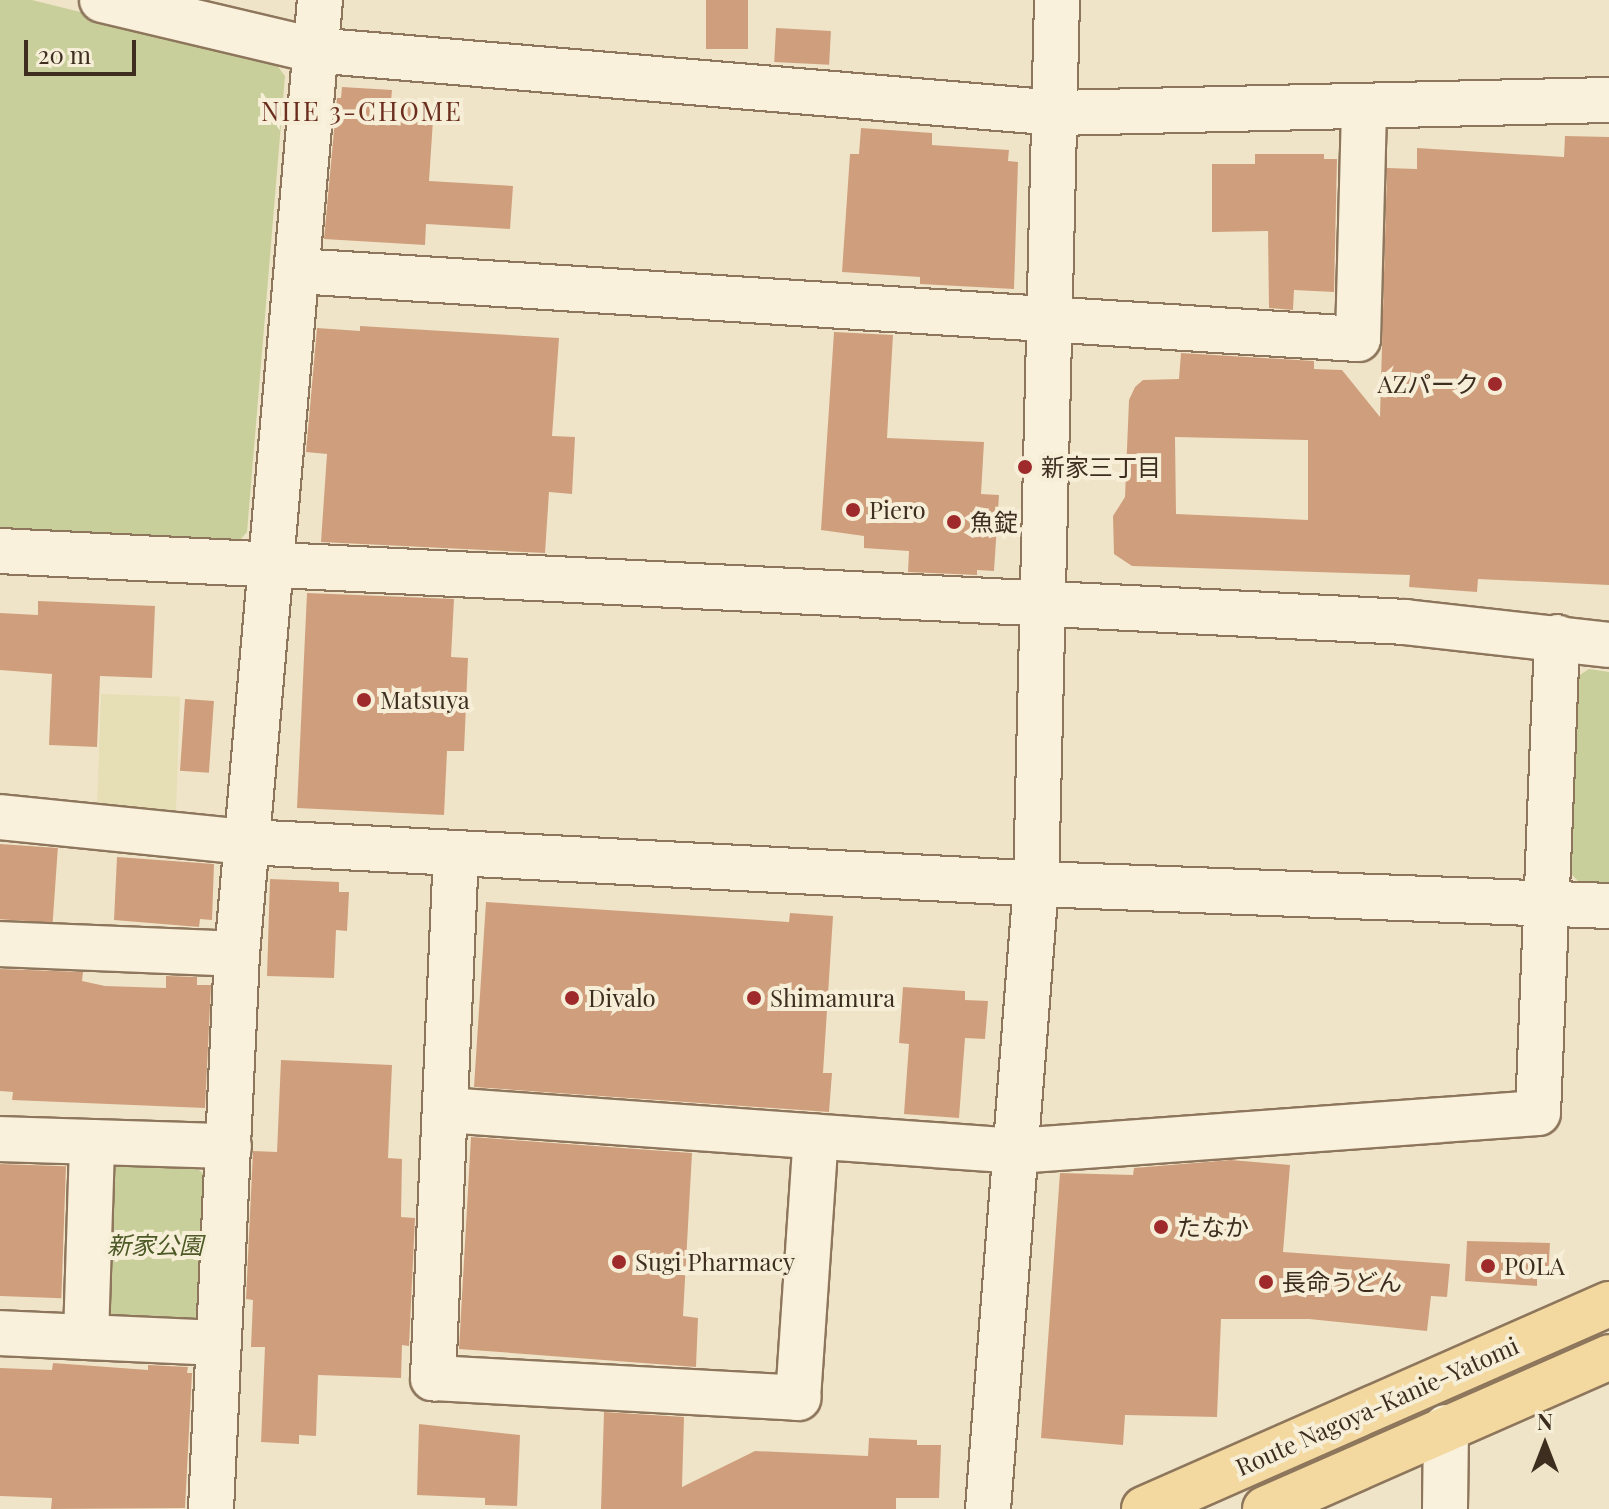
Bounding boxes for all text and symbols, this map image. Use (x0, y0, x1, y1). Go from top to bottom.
scale bar (28, 24, 140, 74)
text: 20 m (38, 38, 91, 70)
district label: NIIE 3-CHOME (261, 95, 463, 127)
place label: AZパーク (1378, 370, 1479, 398)
marker: AZパーク (1486, 375, 1504, 393)
place label: 新家三丁目 (1041, 453, 1161, 481)
marker: 新家三丁目 (1016, 458, 1034, 476)
place label: Piero (869, 496, 926, 524)
marker: Piero (844, 501, 862, 519)
place label: 魚錠 (970, 508, 1018, 536)
marker: 魚錠 (945, 513, 963, 531)
place label: Matsuya (380, 686, 470, 714)
marker: Matsuya (355, 691, 373, 709)
place label: Divalo (588, 984, 656, 1012)
place label: Shimamura (770, 984, 895, 1012)
marker: Divalo (563, 989, 581, 1007)
marker: Shimamura (745, 989, 763, 1007)
place label: たなか (1177, 1213, 1249, 1241)
marker: たなか (1152, 1218, 1170, 1236)
park label: 新家公園 (107, 1231, 203, 1259)
place label: Sugi Pharmacy (635, 1248, 795, 1276)
place label: POLA (1504, 1252, 1565, 1280)
marker: Sugi Pharmacy (610, 1253, 628, 1271)
marker: POLA (1479, 1257, 1497, 1275)
place label: 長命うどん (1282, 1268, 1402, 1296)
marker: 長命うどん (1257, 1273, 1275, 1291)
street label: Route Nagoya-Kanie-Yatomi (1231, 1331, 1523, 1481)
north arrow (1505, 1405, 1585, 1485)
text: N (1537, 1406, 1553, 1436)

